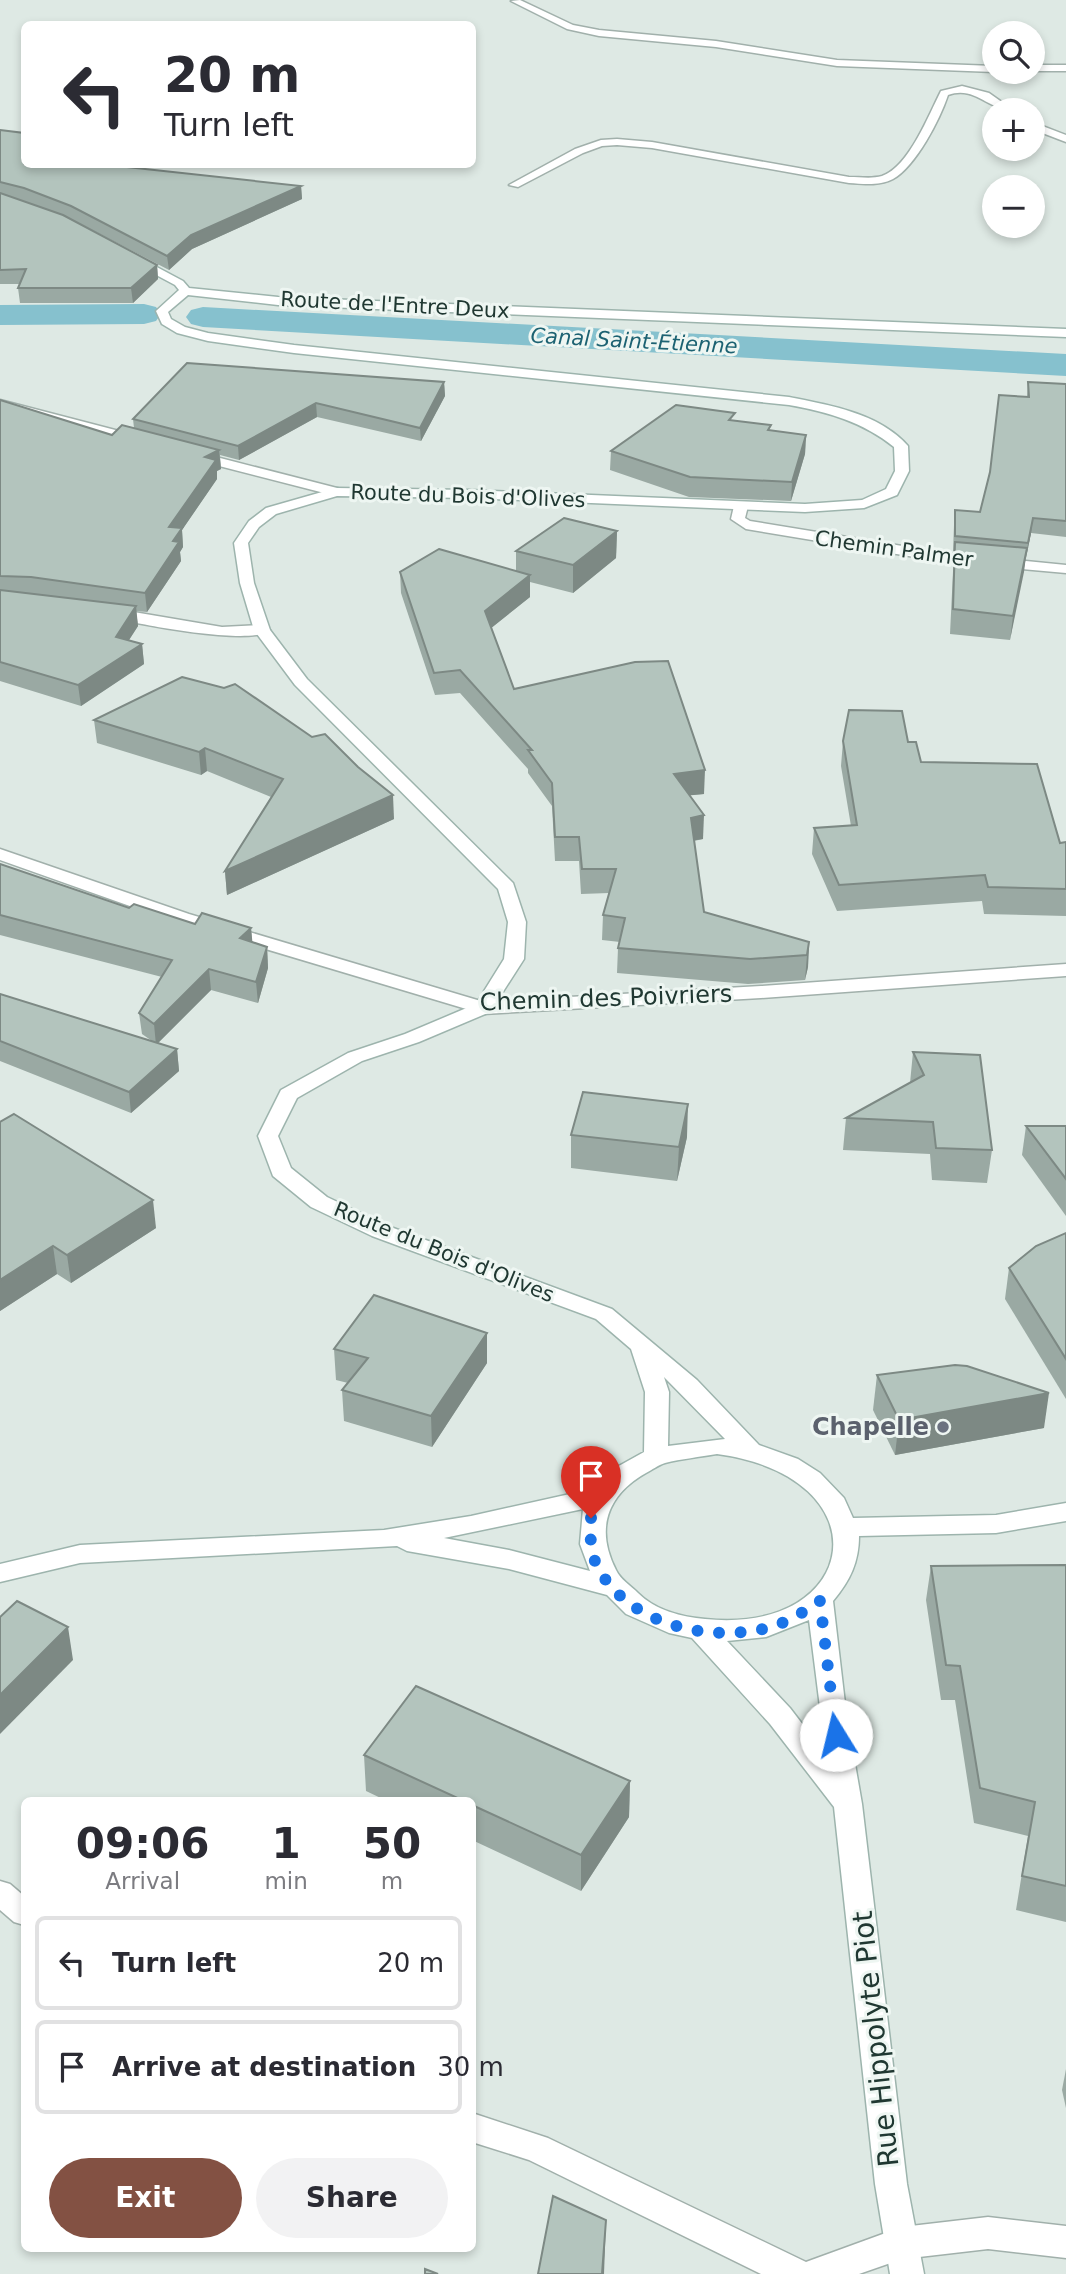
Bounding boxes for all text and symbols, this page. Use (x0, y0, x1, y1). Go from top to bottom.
map controls (982, 21, 1045, 238)
button: search (982, 21, 1045, 84)
text: 20 m (164, 47, 300, 104)
icon: left (49, 49, 140, 140)
button: + (982, 98, 1045, 161)
text: Turn left (164, 106, 294, 144)
button: − (982, 175, 1045, 238)
street label: Route de l'Entre Deux (280, 287, 510, 323)
water label: Canal Saint-Étienne (530, 323, 738, 358)
street label: Route du Bois d'Olives (350, 480, 586, 512)
street label: Chemin Palmer (813, 526, 975, 572)
street label: Chemin des Poivriers (479, 980, 733, 1016)
street label: Route du Bois d'Olives (330, 1197, 558, 1307)
place label: Chapelle (812, 1413, 929, 1441)
marker: Chapelle (935, 1419, 951, 1435)
pin (561, 1446, 621, 1518)
icon: arrive (572, 1457, 610, 1495)
position arrow (799, 1698, 873, 1772)
text: 09:06 (76, 1819, 210, 1868)
text: 1 (271, 1819, 301, 1868)
text: 50 (363, 1819, 421, 1868)
text: Arrival (105, 1868, 180, 1894)
text: min (264, 1868, 308, 1894)
text: m (381, 1868, 403, 1894)
street label: Rue Hippolyte Piot (846, 1909, 905, 2169)
icon: left (53, 1944, 91, 1982)
text: Turn left (112, 1948, 236, 1978)
text: 20 m (377, 1948, 444, 1978)
icon: arrive (53, 2048, 91, 2086)
text: Arrive at destination (112, 2052, 416, 2082)
text: 30 m (437, 2052, 504, 2082)
button: Exit (49, 2158, 242, 2238)
button: Share (256, 2158, 448, 2238)

